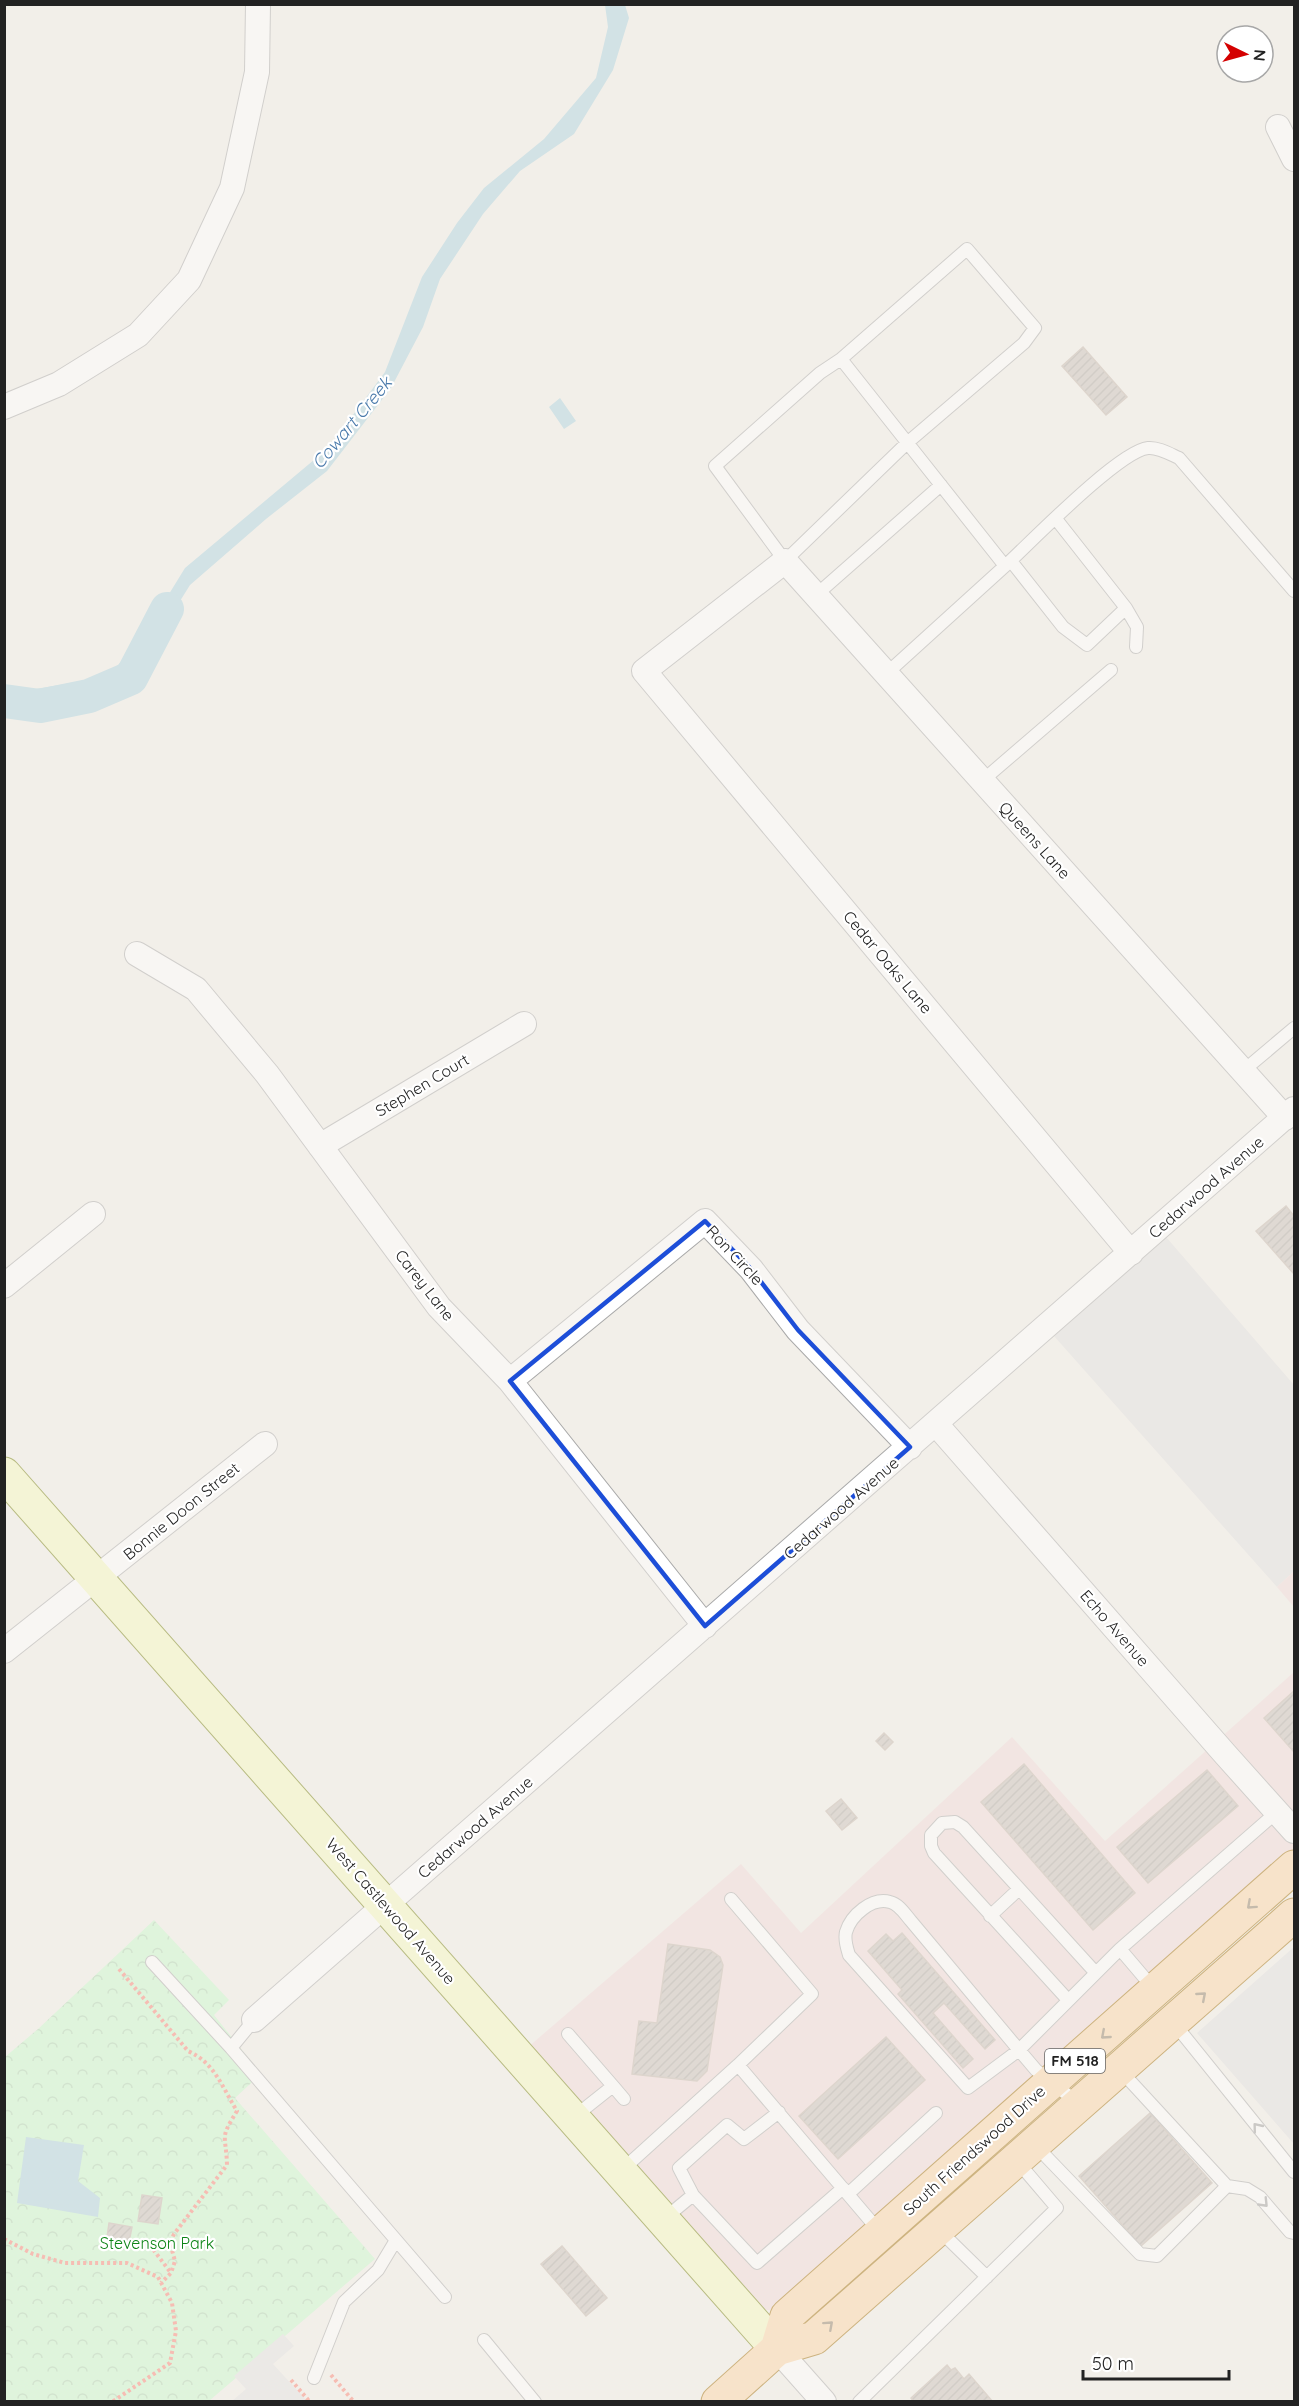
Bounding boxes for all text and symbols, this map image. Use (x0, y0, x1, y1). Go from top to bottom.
north arrow (1215, 24, 1275, 84)
text: N (1249, 49, 1270, 62)
water label: Cowart Creek (306, 371, 398, 473)
street label: Queens Lane (995, 797, 1075, 883)
street label: Cedar Oaks Lane (839, 906, 937, 1018)
street label: Stephen Court (372, 1049, 472, 1121)
street label: Cedarwood Avenue (1144, 1132, 1268, 1242)
street label: Ron Circle (702, 1221, 768, 1289)
street label: Carey Lane (391, 1245, 459, 1325)
street label: Cedarwood Avenue (779, 1453, 903, 1563)
street label: Bonnie Doon Street (119, 1458, 243, 1564)
street label: Echo Avenue (1076, 1586, 1154, 1670)
street label: Cedarwood Avenue (413, 1772, 537, 1882)
street label: West Castlewood Avenue (322, 1834, 460, 1988)
one-way arrow (1247, 1898, 1258, 1909)
one-way arrow (1195, 1992, 1206, 2003)
one-way arrow (1100, 2027, 1111, 2038)
road number: FM 518 (1045, 2049, 1105, 2073)
street label: South Friendswood Drive (899, 2081, 1049, 2219)
one-way arrow (1254, 2123, 1265, 2134)
one-way arrow (1257, 2196, 1268, 2207)
park label: Stevenson Park (100, 2233, 214, 2253)
one-way arrow (822, 2321, 833, 2332)
scale bar (1083, 2343, 1228, 2381)
text: 50 m (1092, 2352, 1134, 2375)

